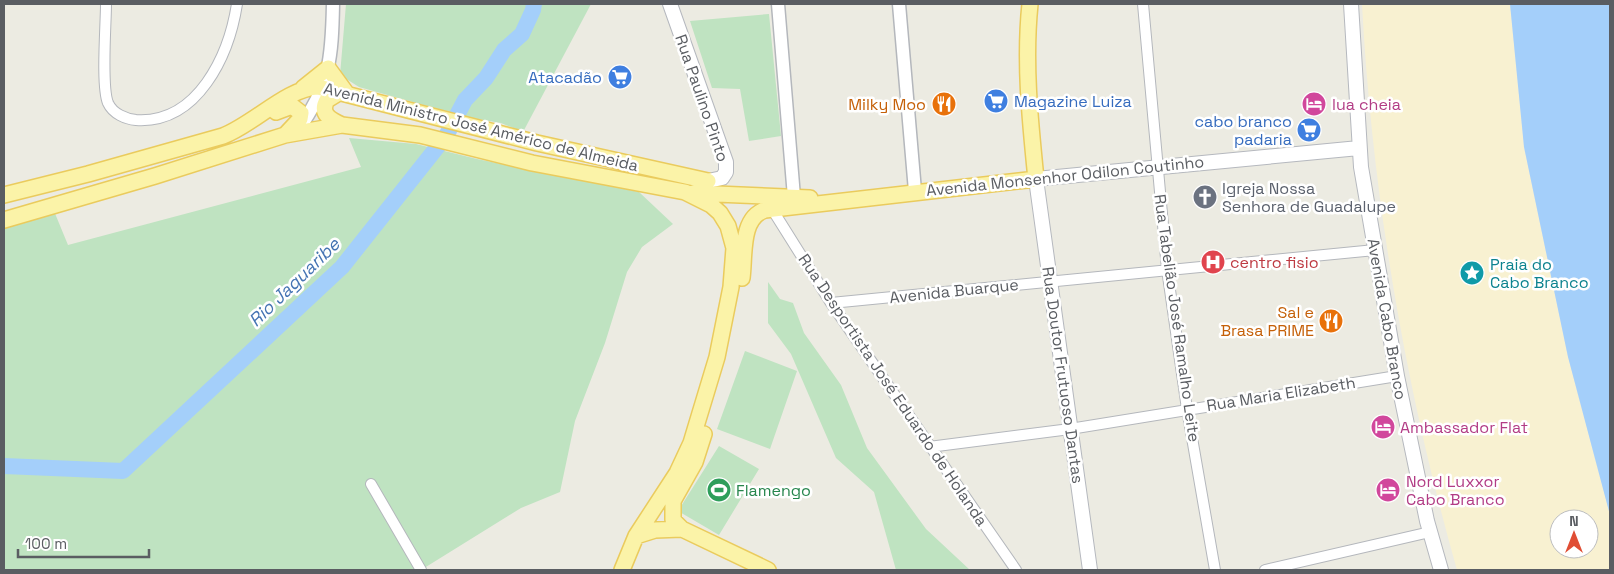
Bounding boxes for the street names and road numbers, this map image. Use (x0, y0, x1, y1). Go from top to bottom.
street label: Rua Paulino Pinto (670, 32, 734, 164)
street label: Avenida Ministro José Américo de Almeida (321, 78, 641, 176)
street label: Avenida Monsenhor Odilon Coutinho (925, 151, 1205, 201)
street label: Rua Tabelião José Ramalho Leite (1149, 193, 1205, 443)
street label: Avenida Cabo Branco (1362, 237, 1412, 401)
street label: Rua Desportista José Eduardo de Holanda (794, 250, 992, 530)
street label: Rua Doutor Frutuoso Dantas (1037, 265, 1089, 485)
street label: Avenida Buarque (888, 274, 1020, 308)
street label: Rua Maria Elizabeth (1205, 372, 1357, 416)

